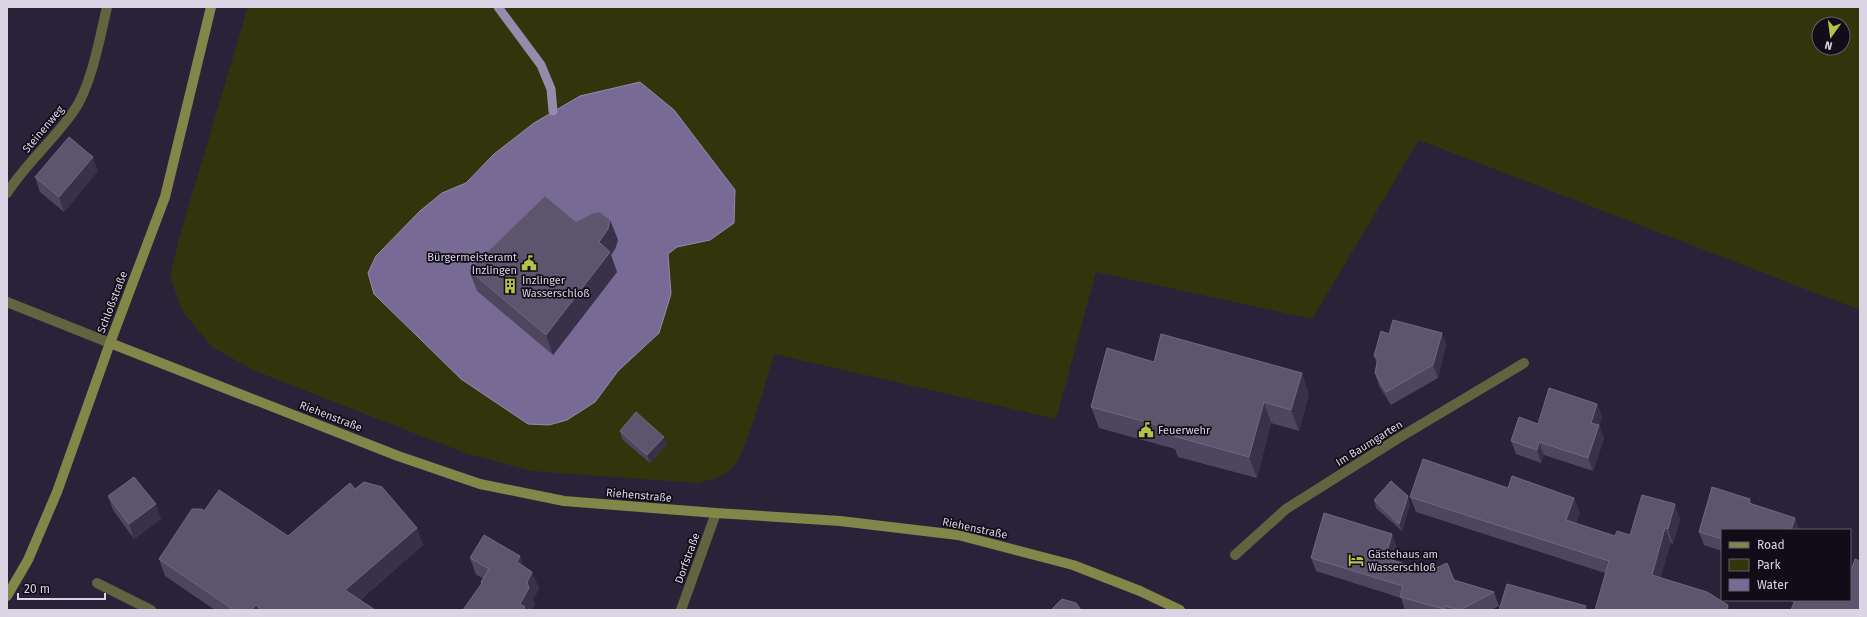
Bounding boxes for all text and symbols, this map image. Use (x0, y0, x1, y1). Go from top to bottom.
north arrow (1811, 16, 1851, 56)
text: N (1824, 38, 1834, 52)
street label: Steinenweg (20, 103, 67, 155)
place label: Bürgermeisteramt Inzlingen (427, 251, 517, 277)
public building icon: Bürgermeisteramt Inzlingen (520, 254, 538, 272)
street label: Schloßstraße (95, 269, 130, 335)
place label: Inzlinger Wasserschloß (522, 274, 590, 300)
building icon: Inzlinger Wasserschloß (501, 277, 519, 295)
street label: Riehenstraße (298, 399, 364, 434)
street label: Im Baumgarten (1334, 418, 1405, 469)
public building icon: Feuerwehr (1137, 421, 1155, 439)
place label: Feuerwehr (1158, 424, 1211, 437)
street label: Riehenstraße (605, 486, 672, 505)
street label: Riehenstraße (941, 515, 1009, 542)
legend (1721, 529, 1851, 601)
street label: Dorfstraße (672, 531, 703, 585)
text: Road (1757, 538, 1785, 552)
place label: Gästehaus am Wasserschloß (1368, 548, 1438, 574)
hotel icon: Gästehaus am Wasserschloß (1347, 551, 1365, 569)
text: Park (1757, 558, 1781, 572)
scale bar (18, 575, 105, 601)
text: Water (1757, 578, 1789, 592)
text: 20 m (24, 582, 50, 596)

